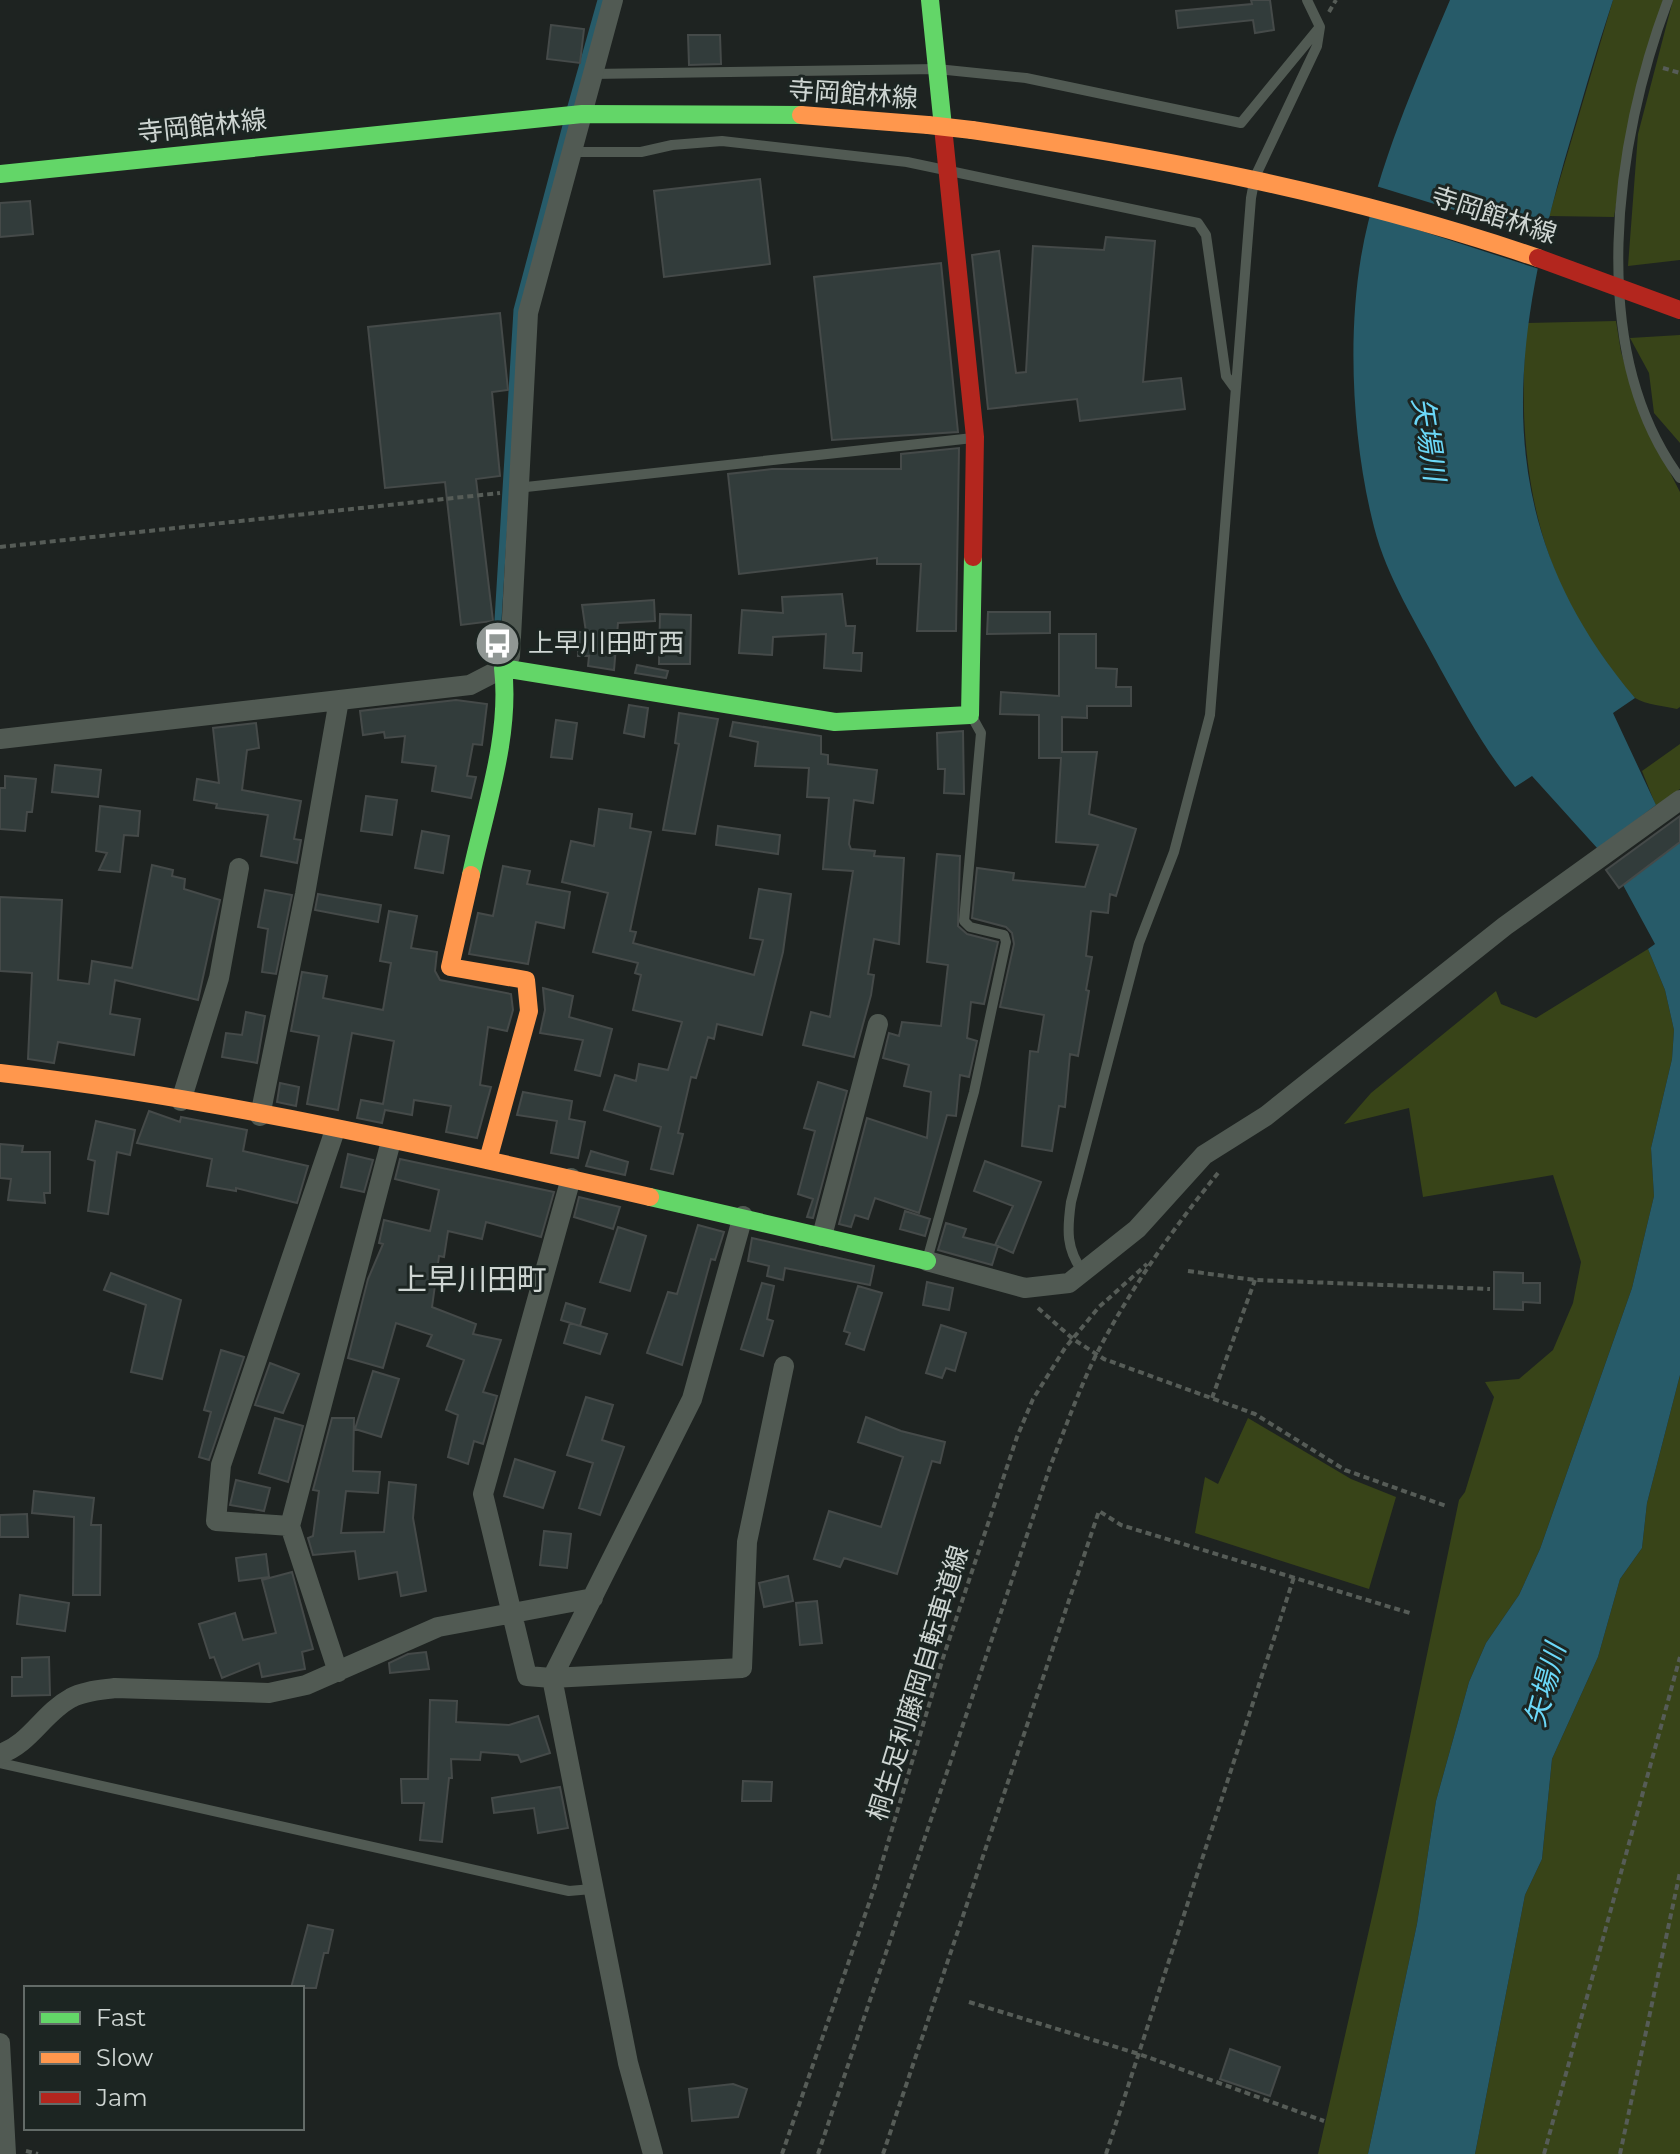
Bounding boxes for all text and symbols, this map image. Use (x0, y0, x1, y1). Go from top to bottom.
street label: 寺岡館林線 (787, 74, 919, 114)
street label: 寺岡館林線 (136, 103, 268, 149)
street label: 寺岡館林線 (1427, 180, 1561, 250)
water label: 矢場川 (1406, 395, 1453, 486)
bus stop icon: 上早川田町西 (473, 619, 521, 667)
place label: 上早川田町西 (528, 627, 684, 659)
district label: 上早川田町 (397, 1261, 547, 1298)
street label: 桐生足利藤岡自転車道線 (861, 1542, 975, 1824)
water label: 矢場川 (1518, 1637, 1573, 1730)
legend (24, 1986, 304, 2130)
text: Fast (96, 2003, 147, 2032)
text: Slow (96, 2043, 153, 2072)
text: Jam (95, 2083, 148, 2112)

